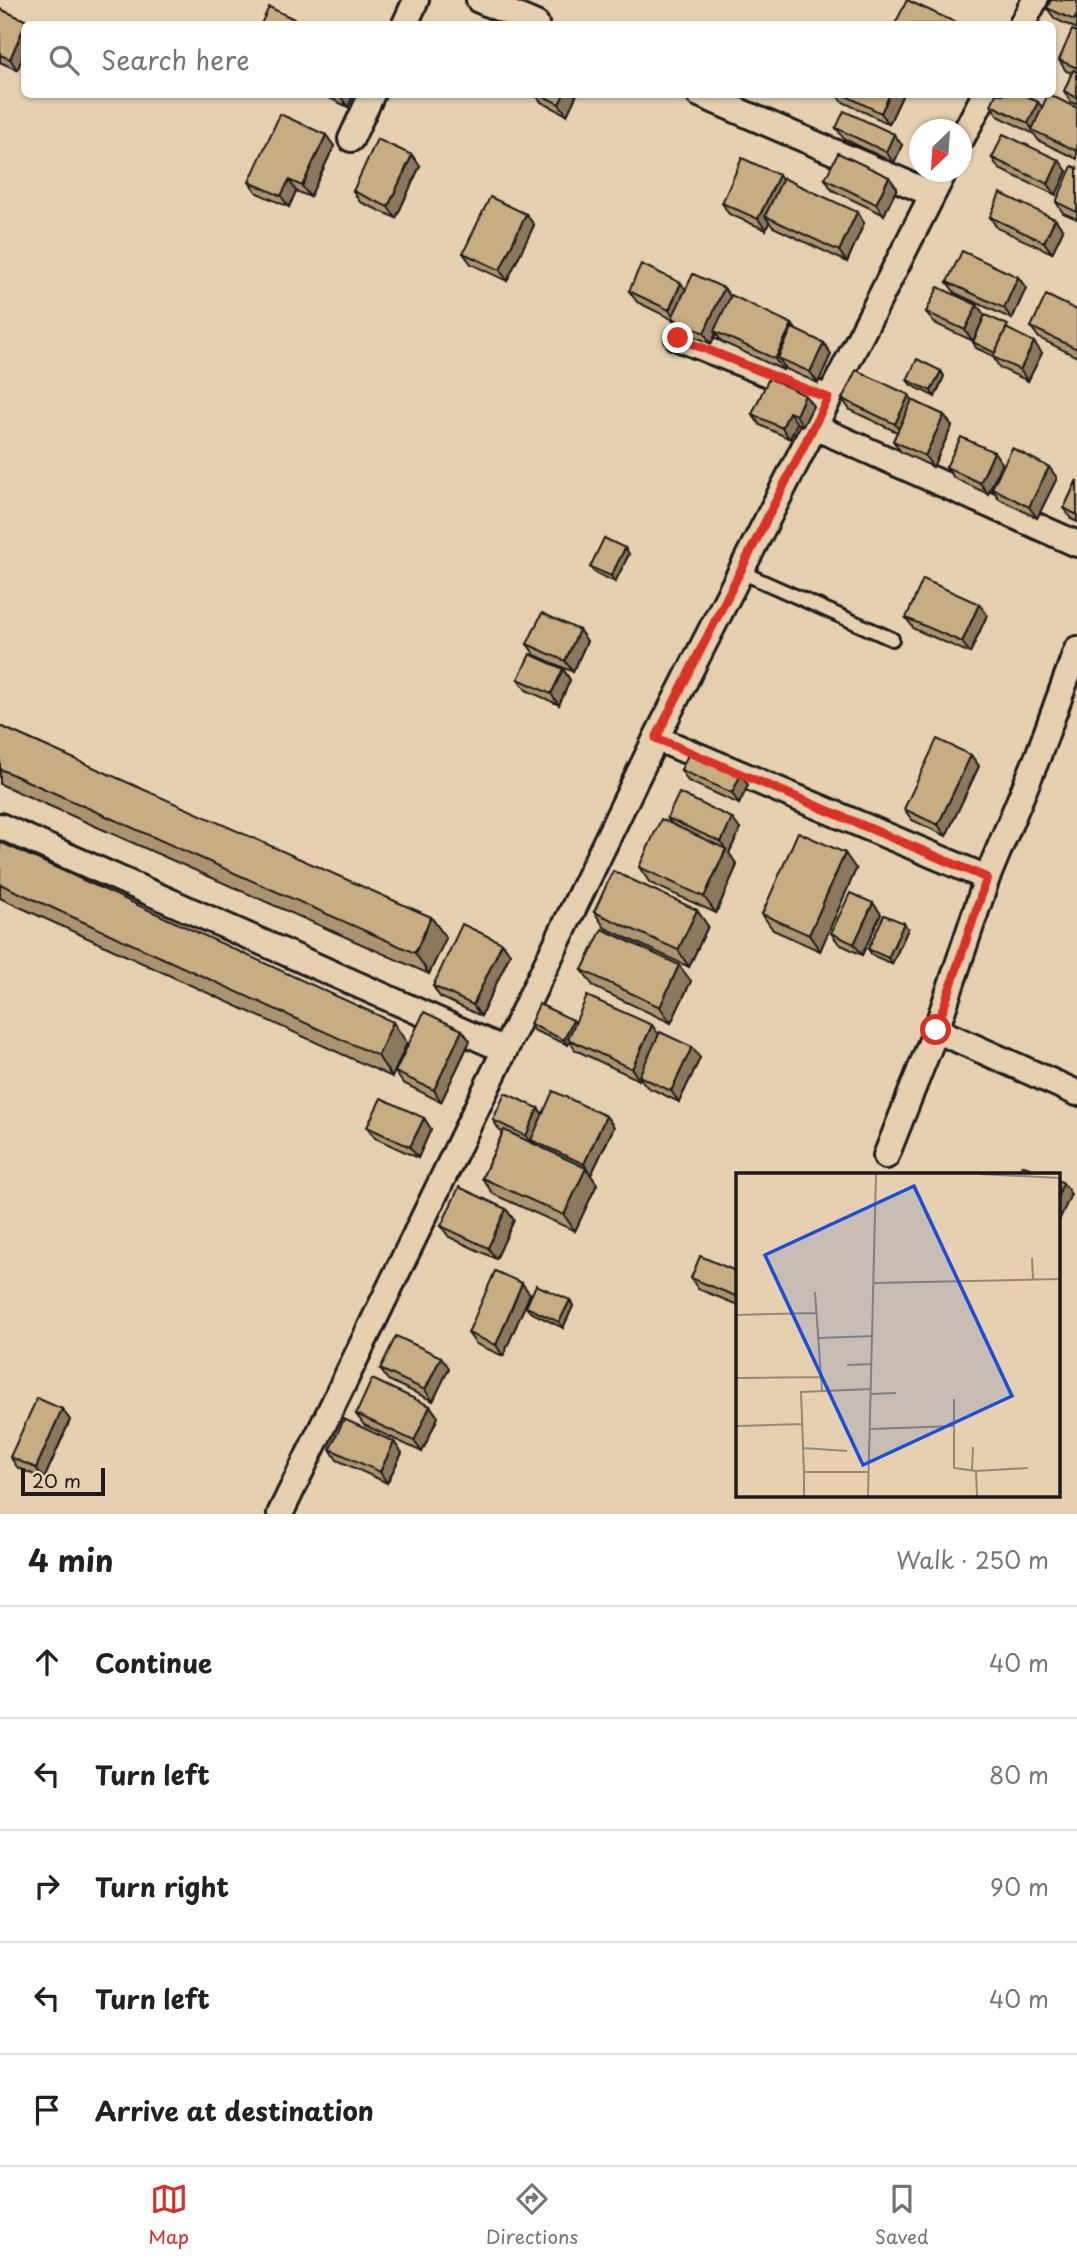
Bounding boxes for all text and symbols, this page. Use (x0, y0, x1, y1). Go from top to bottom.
search box (21, 21, 1056, 98)
text: Search here (101, 40, 250, 79)
icon: search (45, 41, 83, 79)
north arrow (909, 119, 972, 182)
route end (662, 322, 693, 353)
route start (920, 1014, 951, 1045)
inset map (736, 1173, 1060, 1496)
scale bar (21, 1465, 105, 1497)
text: 20 m (32, 1466, 81, 1494)
text: 4 min (28, 1537, 114, 1582)
text: Walk · 250 m (896, 1542, 1049, 1577)
icon: ahead (28, 1643, 66, 1681)
text: Continue (95, 1643, 212, 1682)
text: 40 m (989, 1645, 1049, 1680)
icon: left (28, 1755, 66, 1793)
text: Turn left (95, 1755, 210, 1794)
text: 80 m (989, 1757, 1049, 1792)
icon: right (28, 1867, 66, 1905)
text: Turn right (95, 1867, 229, 1906)
text: 90 m (990, 1869, 1049, 1904)
icon: left (28, 1979, 66, 2017)
text: Turn left (95, 1979, 210, 2018)
text: 40 m (989, 1981, 1049, 2016)
icon: arrive (28, 2091, 66, 2129)
text: Arrive at destination (95, 2091, 374, 2130)
tab: Map (148, 2180, 189, 2250)
tab: Directions (486, 2180, 578, 2250)
tab: Saved (875, 2180, 929, 2250)

